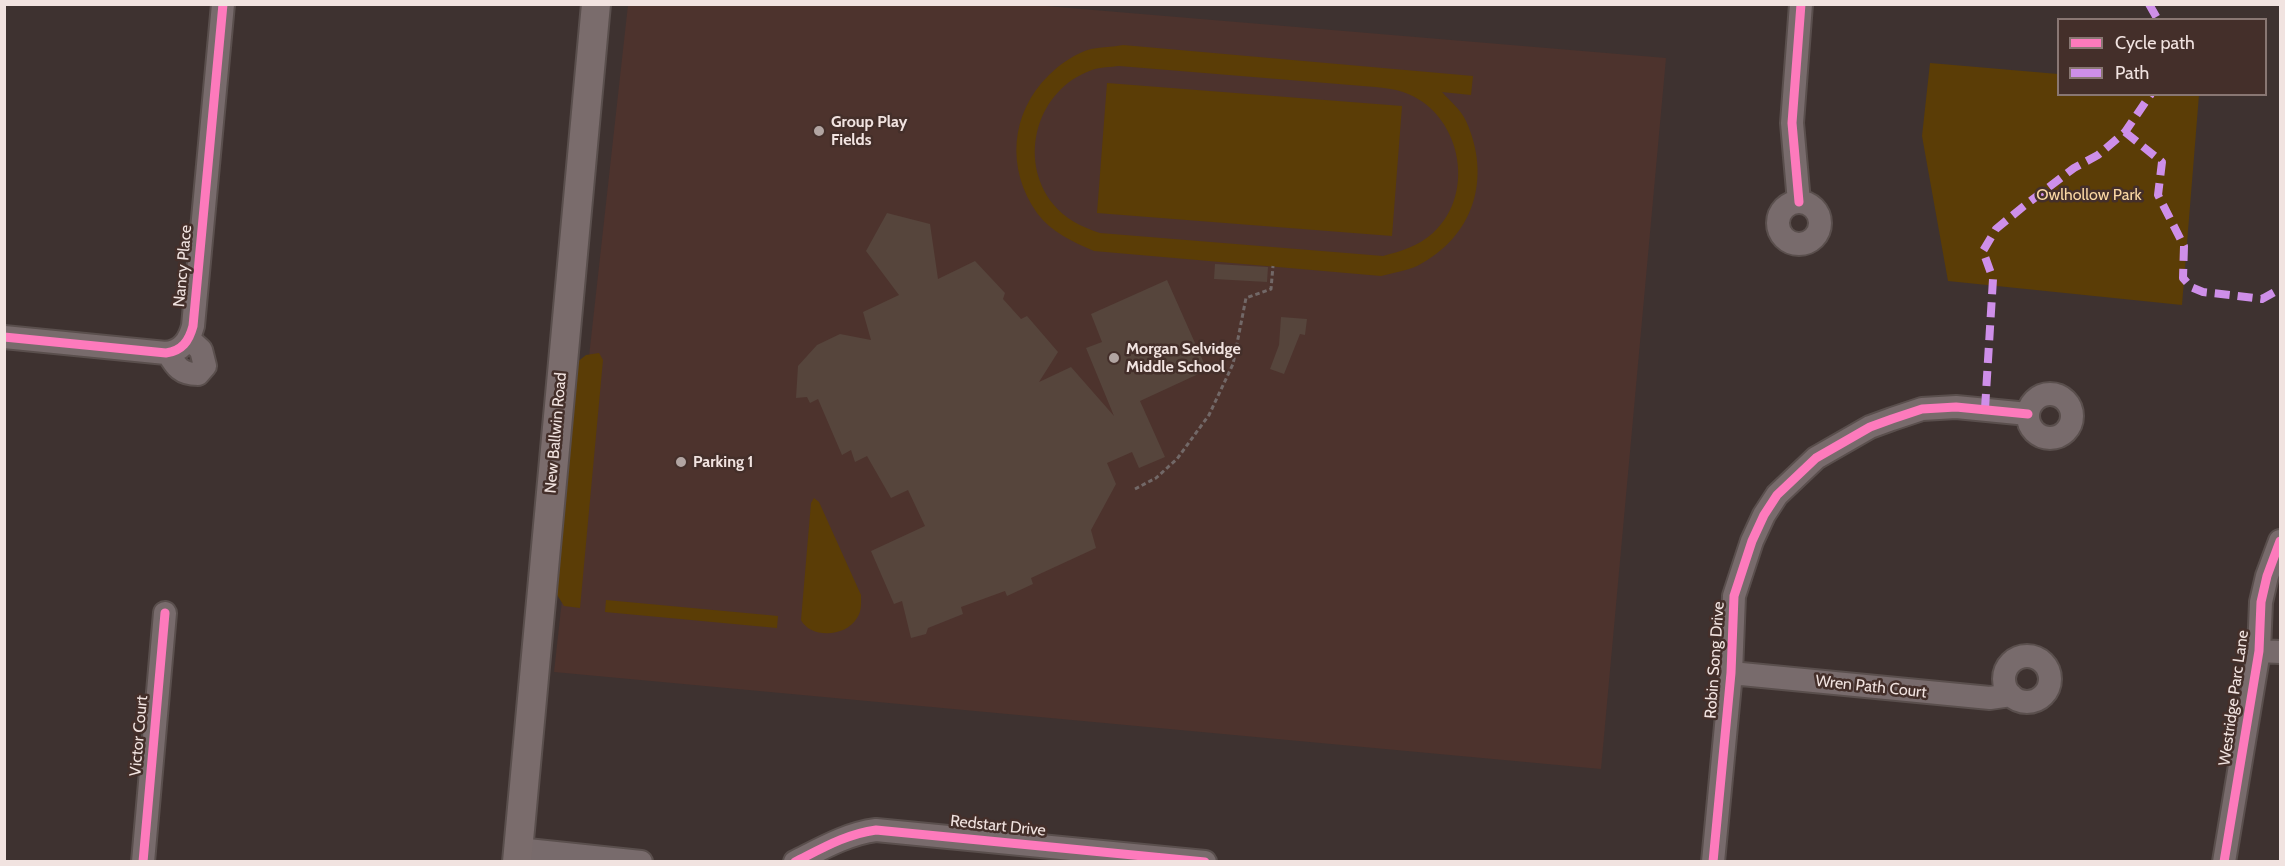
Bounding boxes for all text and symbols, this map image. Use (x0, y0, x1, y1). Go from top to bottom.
legend (2057, 18, 2267, 96)
text: Cycle path (2115, 32, 2195, 54)
text: Path (2115, 62, 2149, 84)
place label: Group Play Fields (831, 112, 907, 150)
marker: Group Play Fields (812, 124, 826, 138)
park label: Owlhollow Park (2036, 185, 2142, 205)
street label: Nancy Place (170, 224, 196, 308)
place label: Morgan Selvidge Middle School (1126, 339, 1241, 377)
marker: Morgan Selvidge Middle School (1107, 351, 1121, 365)
street label: New Ballwin Road (541, 372, 571, 494)
place label: Parking 1 (693, 452, 754, 472)
marker: Parking 1 (674, 455, 688, 469)
street label: Robin Song Drive (1701, 601, 1729, 719)
street label: Westridge Parc Lane (2215, 629, 2253, 767)
street label: Wren Path Court (1815, 672, 1927, 702)
street label: Victor Court (126, 695, 152, 777)
street label: Redstart Drive (949, 811, 1047, 841)

